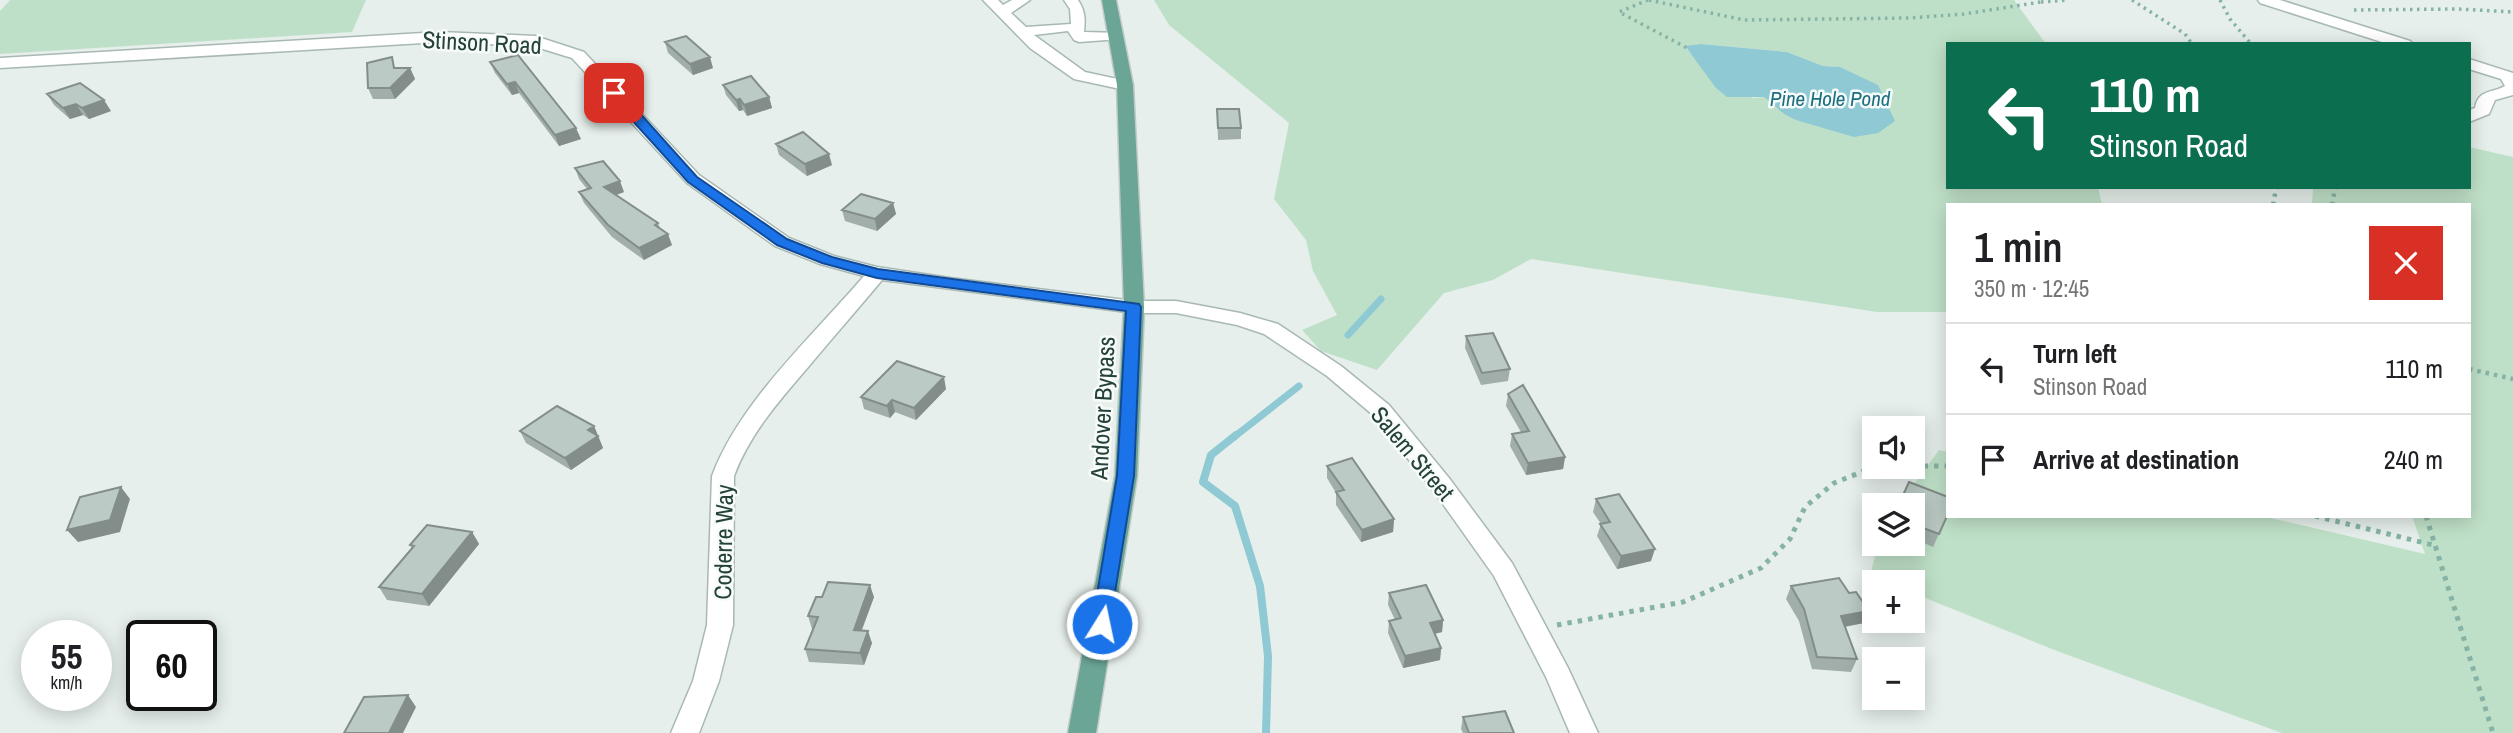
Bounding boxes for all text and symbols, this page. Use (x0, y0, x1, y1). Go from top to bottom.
street label: Stinson Road (422, 23, 542, 61)
text: 110 m (2089, 61, 2201, 127)
pin (584, 63, 644, 123)
icon: left (1974, 70, 2065, 161)
icon: arrive (595, 74, 633, 112)
water label: Pine Hole Pond (1770, 84, 1891, 113)
text: Stinson Road (2089, 124, 2248, 167)
text: 1 min (1974, 219, 2063, 275)
button: close (2369, 226, 2443, 300)
text: 350 m · 12:45 (1974, 273, 2089, 304)
street label: Andover Bypass (1082, 336, 1122, 481)
text: Turn left (2033, 336, 2117, 371)
icon: left (1974, 350, 2012, 388)
text: 110 m (2385, 351, 2443, 386)
text: Stinson Road (2033, 371, 2147, 402)
street label: Salem Street (1364, 399, 1462, 507)
map controls (1862, 416, 1925, 710)
button: sound (1862, 416, 1925, 479)
icon: arrive (1974, 441, 2012, 479)
text: Arrive at destination (2033, 442, 2239, 477)
text: 240 m (2384, 442, 2443, 477)
street label: Coderre Way (706, 484, 740, 600)
button: layers (1862, 493, 1925, 556)
button: + (1862, 570, 1925, 633)
position arrow (1065, 587, 1139, 661)
speed limit sign: 60 (126, 620, 217, 711)
text: 55 (51, 633, 82, 680)
button: − (1862, 647, 1925, 710)
text: km/h (51, 670, 83, 695)

